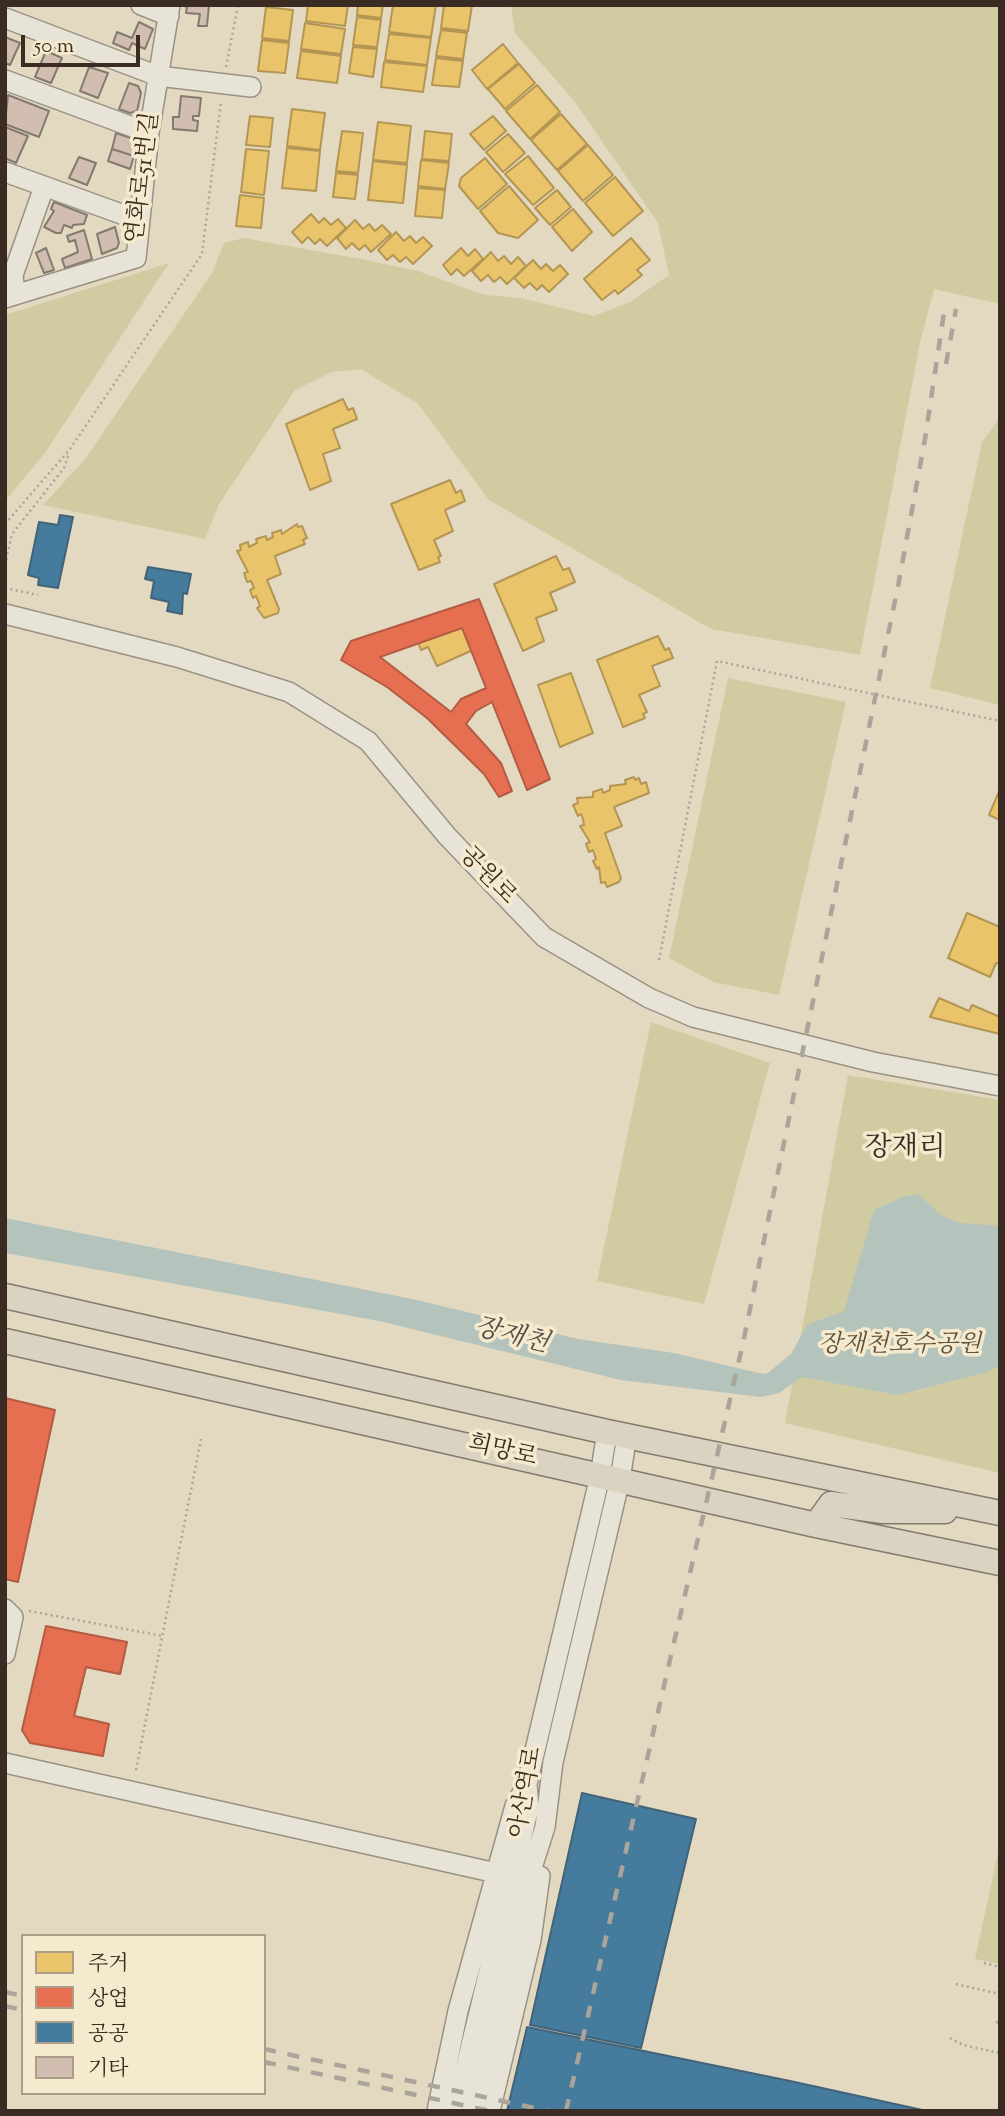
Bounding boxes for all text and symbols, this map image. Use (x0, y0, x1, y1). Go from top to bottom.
scale bar (24, 21, 144, 65)
text: 50 m (34, 32, 74, 62)
street label: 연화로51번길 (123, 111, 167, 245)
street label: 공원로 (451, 842, 521, 912)
district label: 장재리 (864, 1133, 946, 1167)
water label: 장재천 (471, 1314, 551, 1362)
park label: 장재천호수공원 (819, 1333, 981, 1361)
street label: 희망로 (465, 1431, 539, 1475)
street label: 아산역로 (506, 1745, 550, 1841)
legend (21, 1934, 266, 2095)
text: 주거 (88, 1950, 129, 1980)
text: 상업 (88, 1985, 129, 2015)
text: 공공 (88, 2020, 129, 2050)
text: 기타 (88, 2055, 129, 2085)

